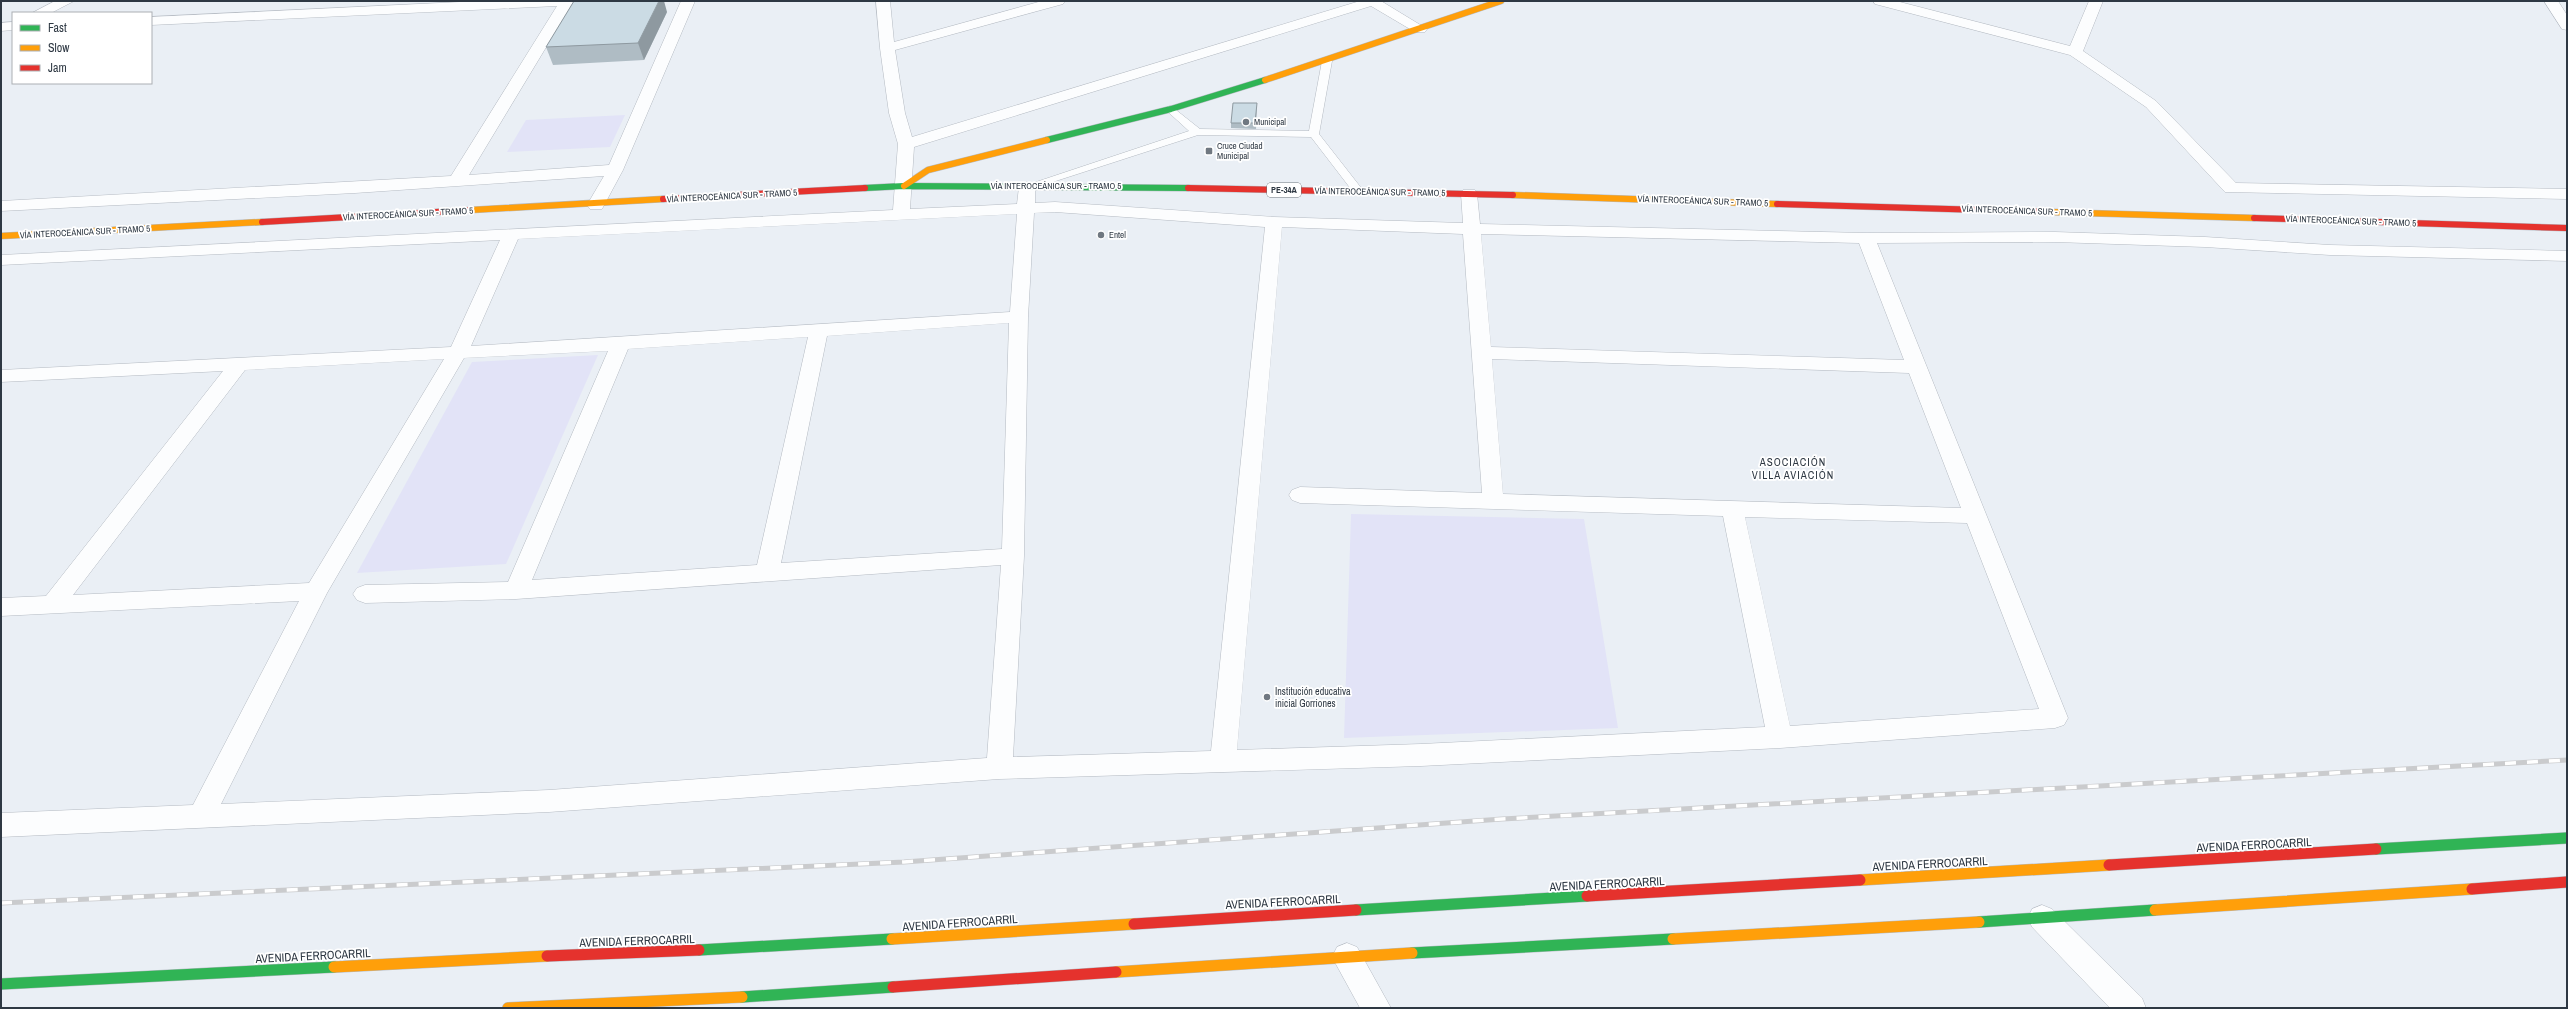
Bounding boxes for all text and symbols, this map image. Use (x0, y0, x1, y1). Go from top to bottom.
legend (12, 12, 152, 84)
text: Fast (48, 20, 67, 36)
text: Slow (48, 40, 70, 56)
text: Jam (48, 60, 67, 76)
place label: Municipal (1254, 116, 1286, 128)
marker: Municipal (1241, 117, 1251, 127)
place label: Cruce Ciudad Municipal (1217, 140, 1263, 162)
marker: Cruce Ciudad Municipal (1204, 146, 1214, 156)
street label: VÍA INTEROCEÁNICA SUR - TRAMO 5 (991, 180, 1121, 192)
road number: PE-34A (1267, 183, 1301, 197)
street label: VÍA INTEROCEÁNICA SUR - TRAMO 5 (1315, 185, 1445, 199)
street label: VÍA INTEROCEÁNICA SUR - TRAMO 5 (666, 187, 798, 205)
street label: VÍA INTEROCEÁNICA SUR - TRAMO 5 (1637, 193, 1769, 209)
street label: VÍA INTEROCEÁNICA SUR - TRAMO 5 (1961, 203, 2093, 219)
street label: VÍA INTEROCEÁNICA SUR - TRAMO 5 (342, 205, 474, 223)
street label: VÍA INTEROCEÁNICA SUR - TRAMO 5 (2285, 213, 2417, 229)
street label: VÍA INTEROCEÁNICA SUR - TRAMO 5 (19, 223, 151, 241)
place label: Entel (1109, 229, 1126, 241)
marker: Entel (1096, 230, 1106, 240)
district label: ASOCIACIÓN VILLA AVIACIÓN (1752, 455, 1834, 482)
place label: Institución educativa inicial Gorriones (1275, 685, 1351, 710)
marker: Institución educativa inicial Gorriones (1262, 692, 1272, 702)
street label: AVENIDA FERROCARRIL (2195, 834, 2312, 856)
street label: AVENIDA FERROCARRIL (1871, 853, 1988, 875)
street label: AVENIDA FERROCARRIL (1548, 873, 1665, 895)
street label: AVENIDA FERROCARRIL (1224, 891, 1341, 913)
street label: AVENIDA FERROCARRIL (901, 911, 1019, 935)
street label: AVENIDA FERROCARRIL (578, 931, 695, 951)
street label: AVENIDA FERROCARRIL (254, 945, 371, 967)

